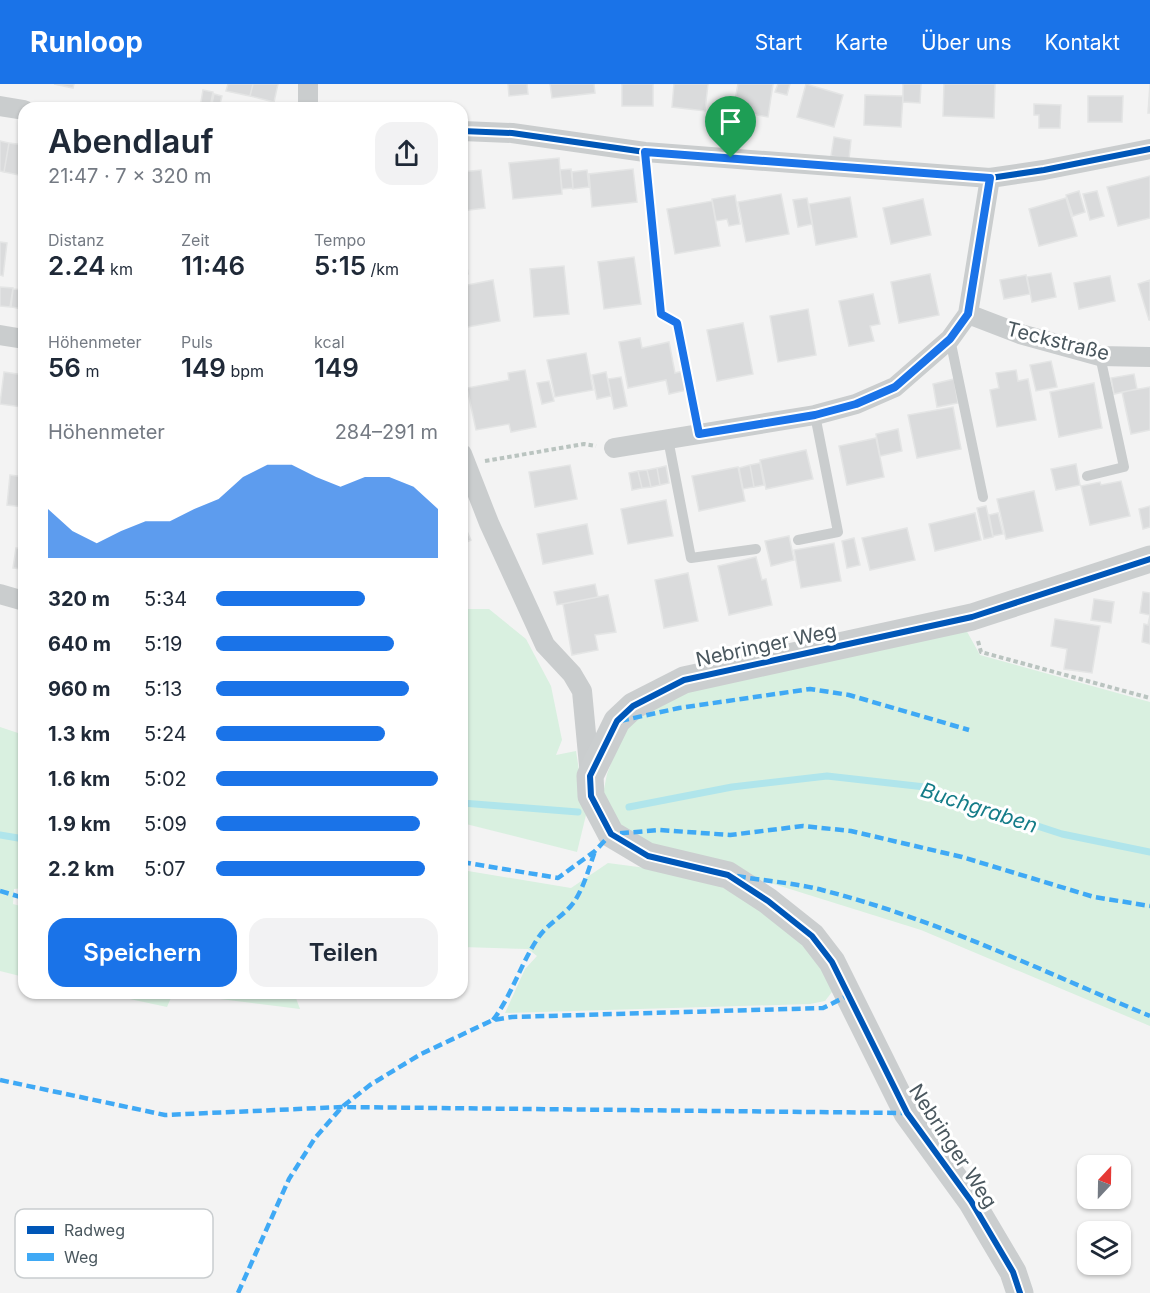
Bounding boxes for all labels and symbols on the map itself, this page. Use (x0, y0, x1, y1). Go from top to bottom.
pin (705, 96, 756, 158)
street label: Teckstraße (1004, 317, 1112, 365)
street label: Nebringer Weg (693, 618, 839, 672)
water label: Buchgraben (918, 777, 1041, 838)
street label: Nebringer Weg (904, 1079, 1002, 1213)
north arrow (1077, 1155, 1131, 1209)
legend (15, 1209, 213, 1278)
text: Radweg (64, 1220, 125, 1240)
text: Weg (64, 1247, 98, 1267)

